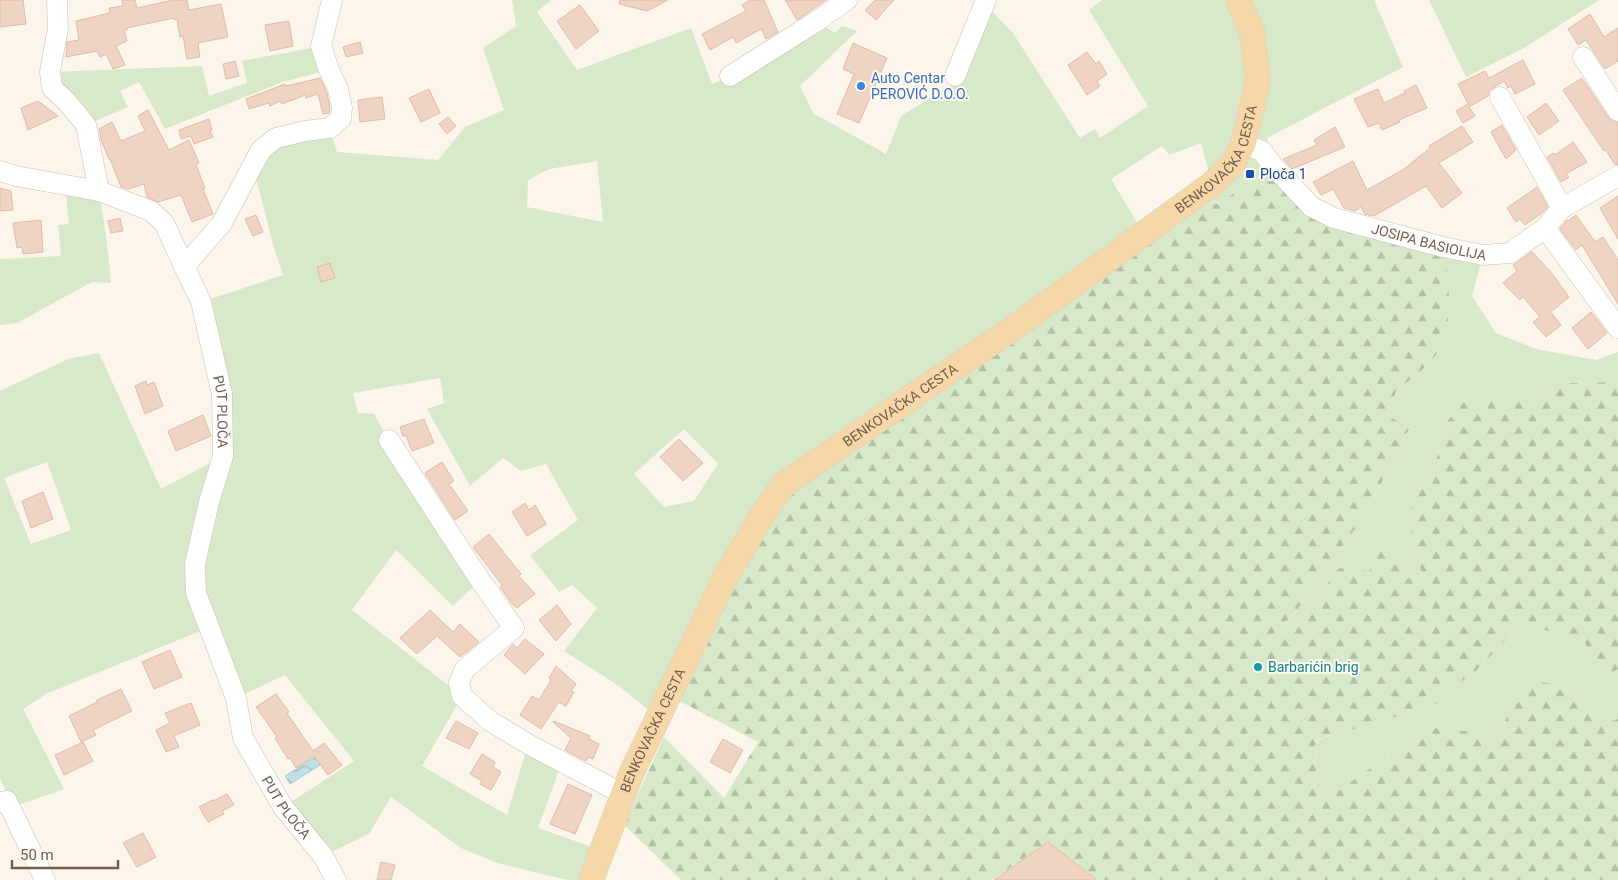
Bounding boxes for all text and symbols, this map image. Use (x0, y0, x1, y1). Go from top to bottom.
place label: Auto Centar PEROVIĆ D.O.O. (871, 70, 969, 102)
marker: Auto Centar PEROVIĆ D.O.O. (855, 80, 867, 92)
street label: BENKOVAČKA CESTA (1172, 103, 1260, 216)
place label: Ploča 1 (1260, 166, 1307, 182)
marker: Ploča 1 (1244, 168, 1256, 180)
street label: JOSIPA BASIOLIJA (1370, 220, 1488, 263)
street label: BENKOVAČKA CESTA (840, 360, 960, 450)
street label: PUT PLOČA (210, 374, 232, 448)
place label: Barbarićin brig (1268, 659, 1359, 675)
marker: Barbarićin brig (1252, 661, 1264, 673)
street label: BENKOVAČKA CESTA (617, 666, 688, 794)
street label: PUT PLOČA (259, 773, 314, 842)
scale bar (12, 838, 119, 870)
text: 50 m (20, 846, 54, 864)

